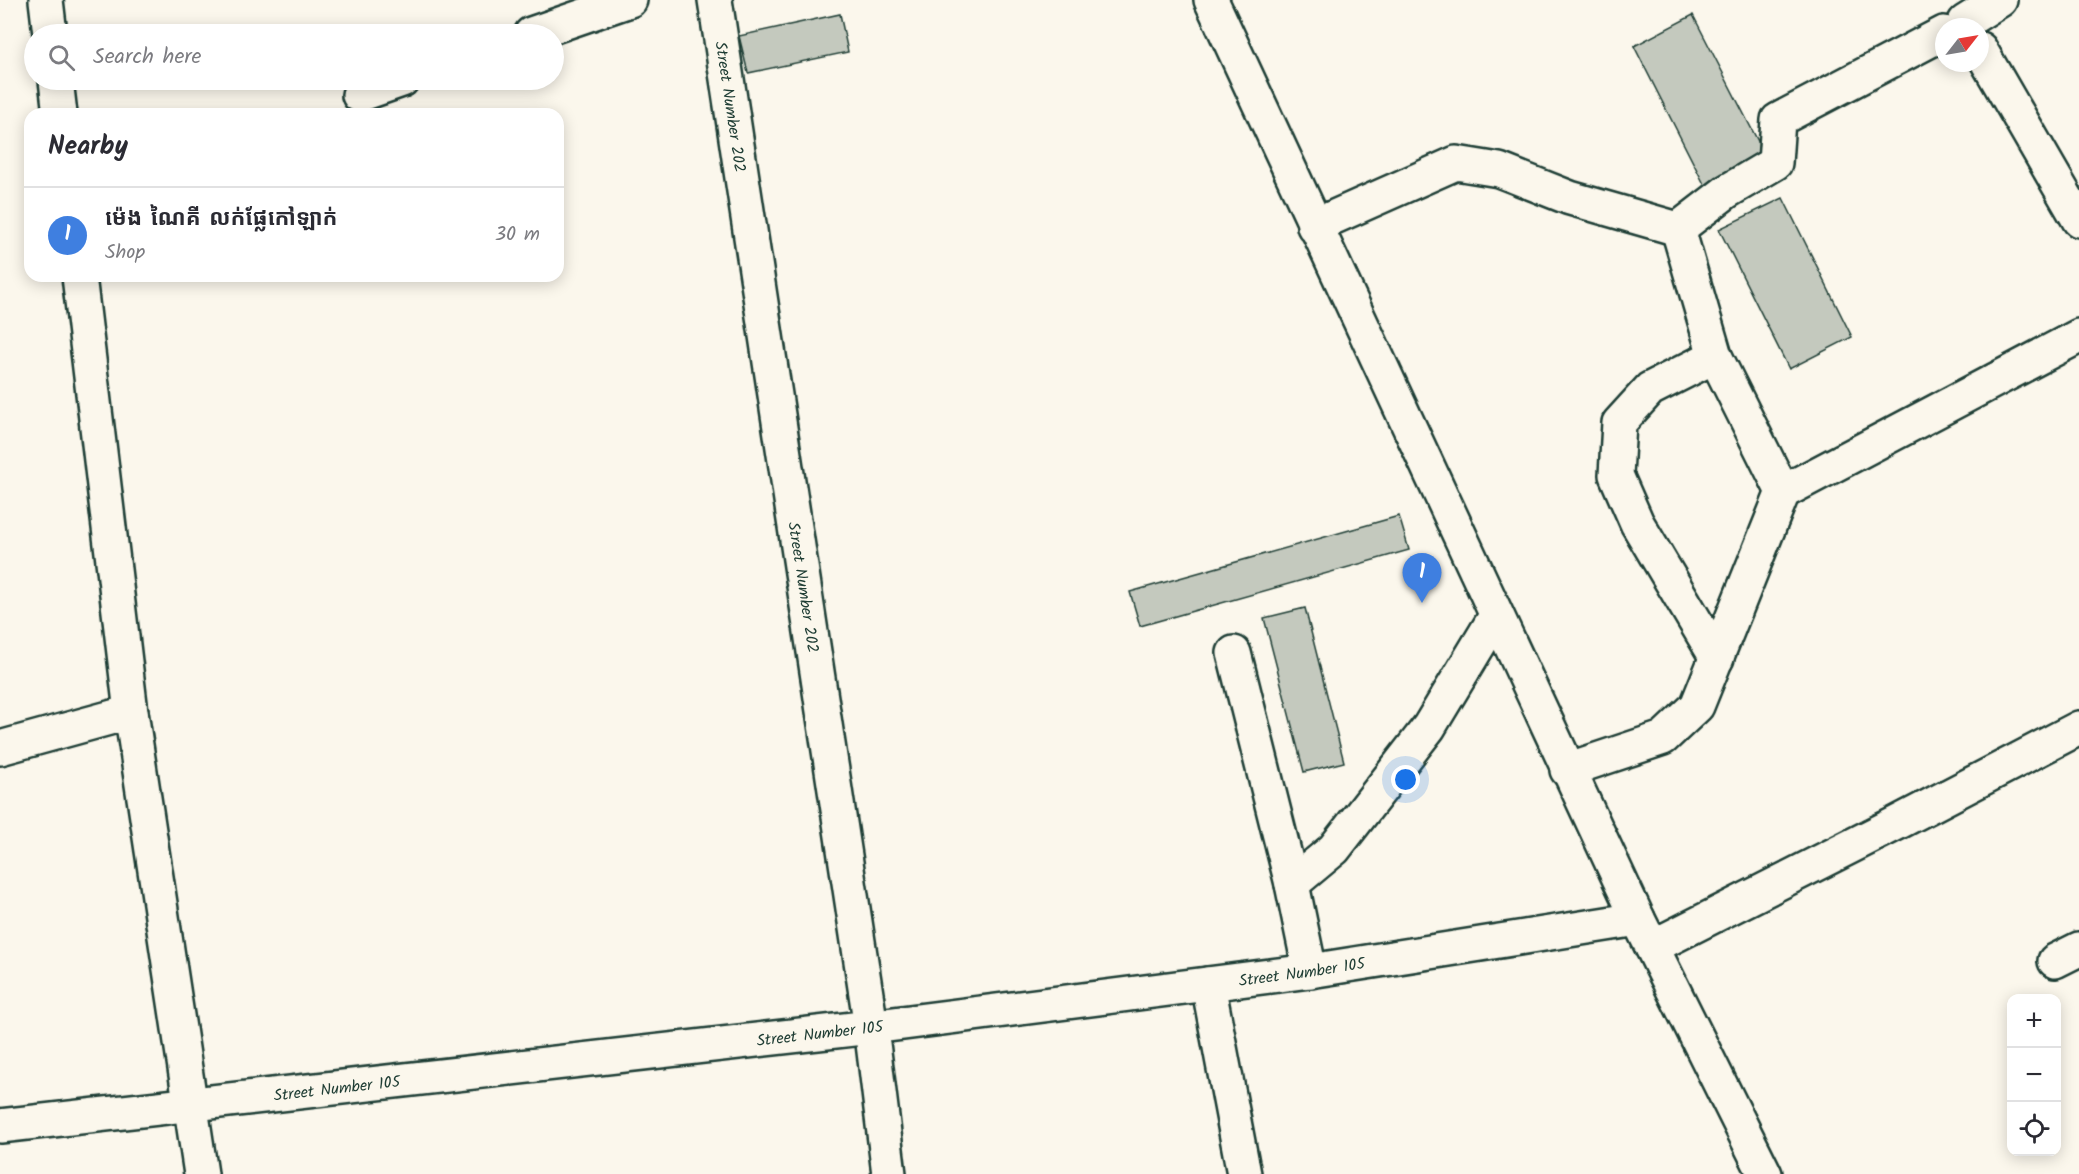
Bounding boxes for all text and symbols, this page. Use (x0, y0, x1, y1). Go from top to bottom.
north arrow (1935, 18, 1989, 72)
search box (24, 24, 564, 90)
text: Search here (93, 40, 201, 75)
street label: Street Number 202 (707, 40, 752, 174)
icon: search (45, 41, 78, 74)
text: Nearby (48, 126, 128, 168)
text: ម៉េង ណៃគី លក់ផ្លែកៅឡាក់ (105, 202, 338, 237)
text: 1 (64, 219, 71, 251)
text: 30 m (495, 219, 540, 251)
text: Shop (105, 237, 145, 269)
street label: Street Number 202 (780, 520, 825, 655)
pin: 1 (1402, 554, 1442, 603)
your location (1391, 765, 1420, 794)
street label: Street Number 105 (1237, 951, 1368, 994)
map controls (2007, 994, 2061, 1156)
button: + (2007, 994, 2061, 1048)
street label: Street Number 105 (755, 1014, 886, 1054)
button: − (2007, 1048, 2061, 1102)
street label: Street Number 105 (272, 1069, 403, 1109)
button: locate (2007, 1102, 2061, 1156)

